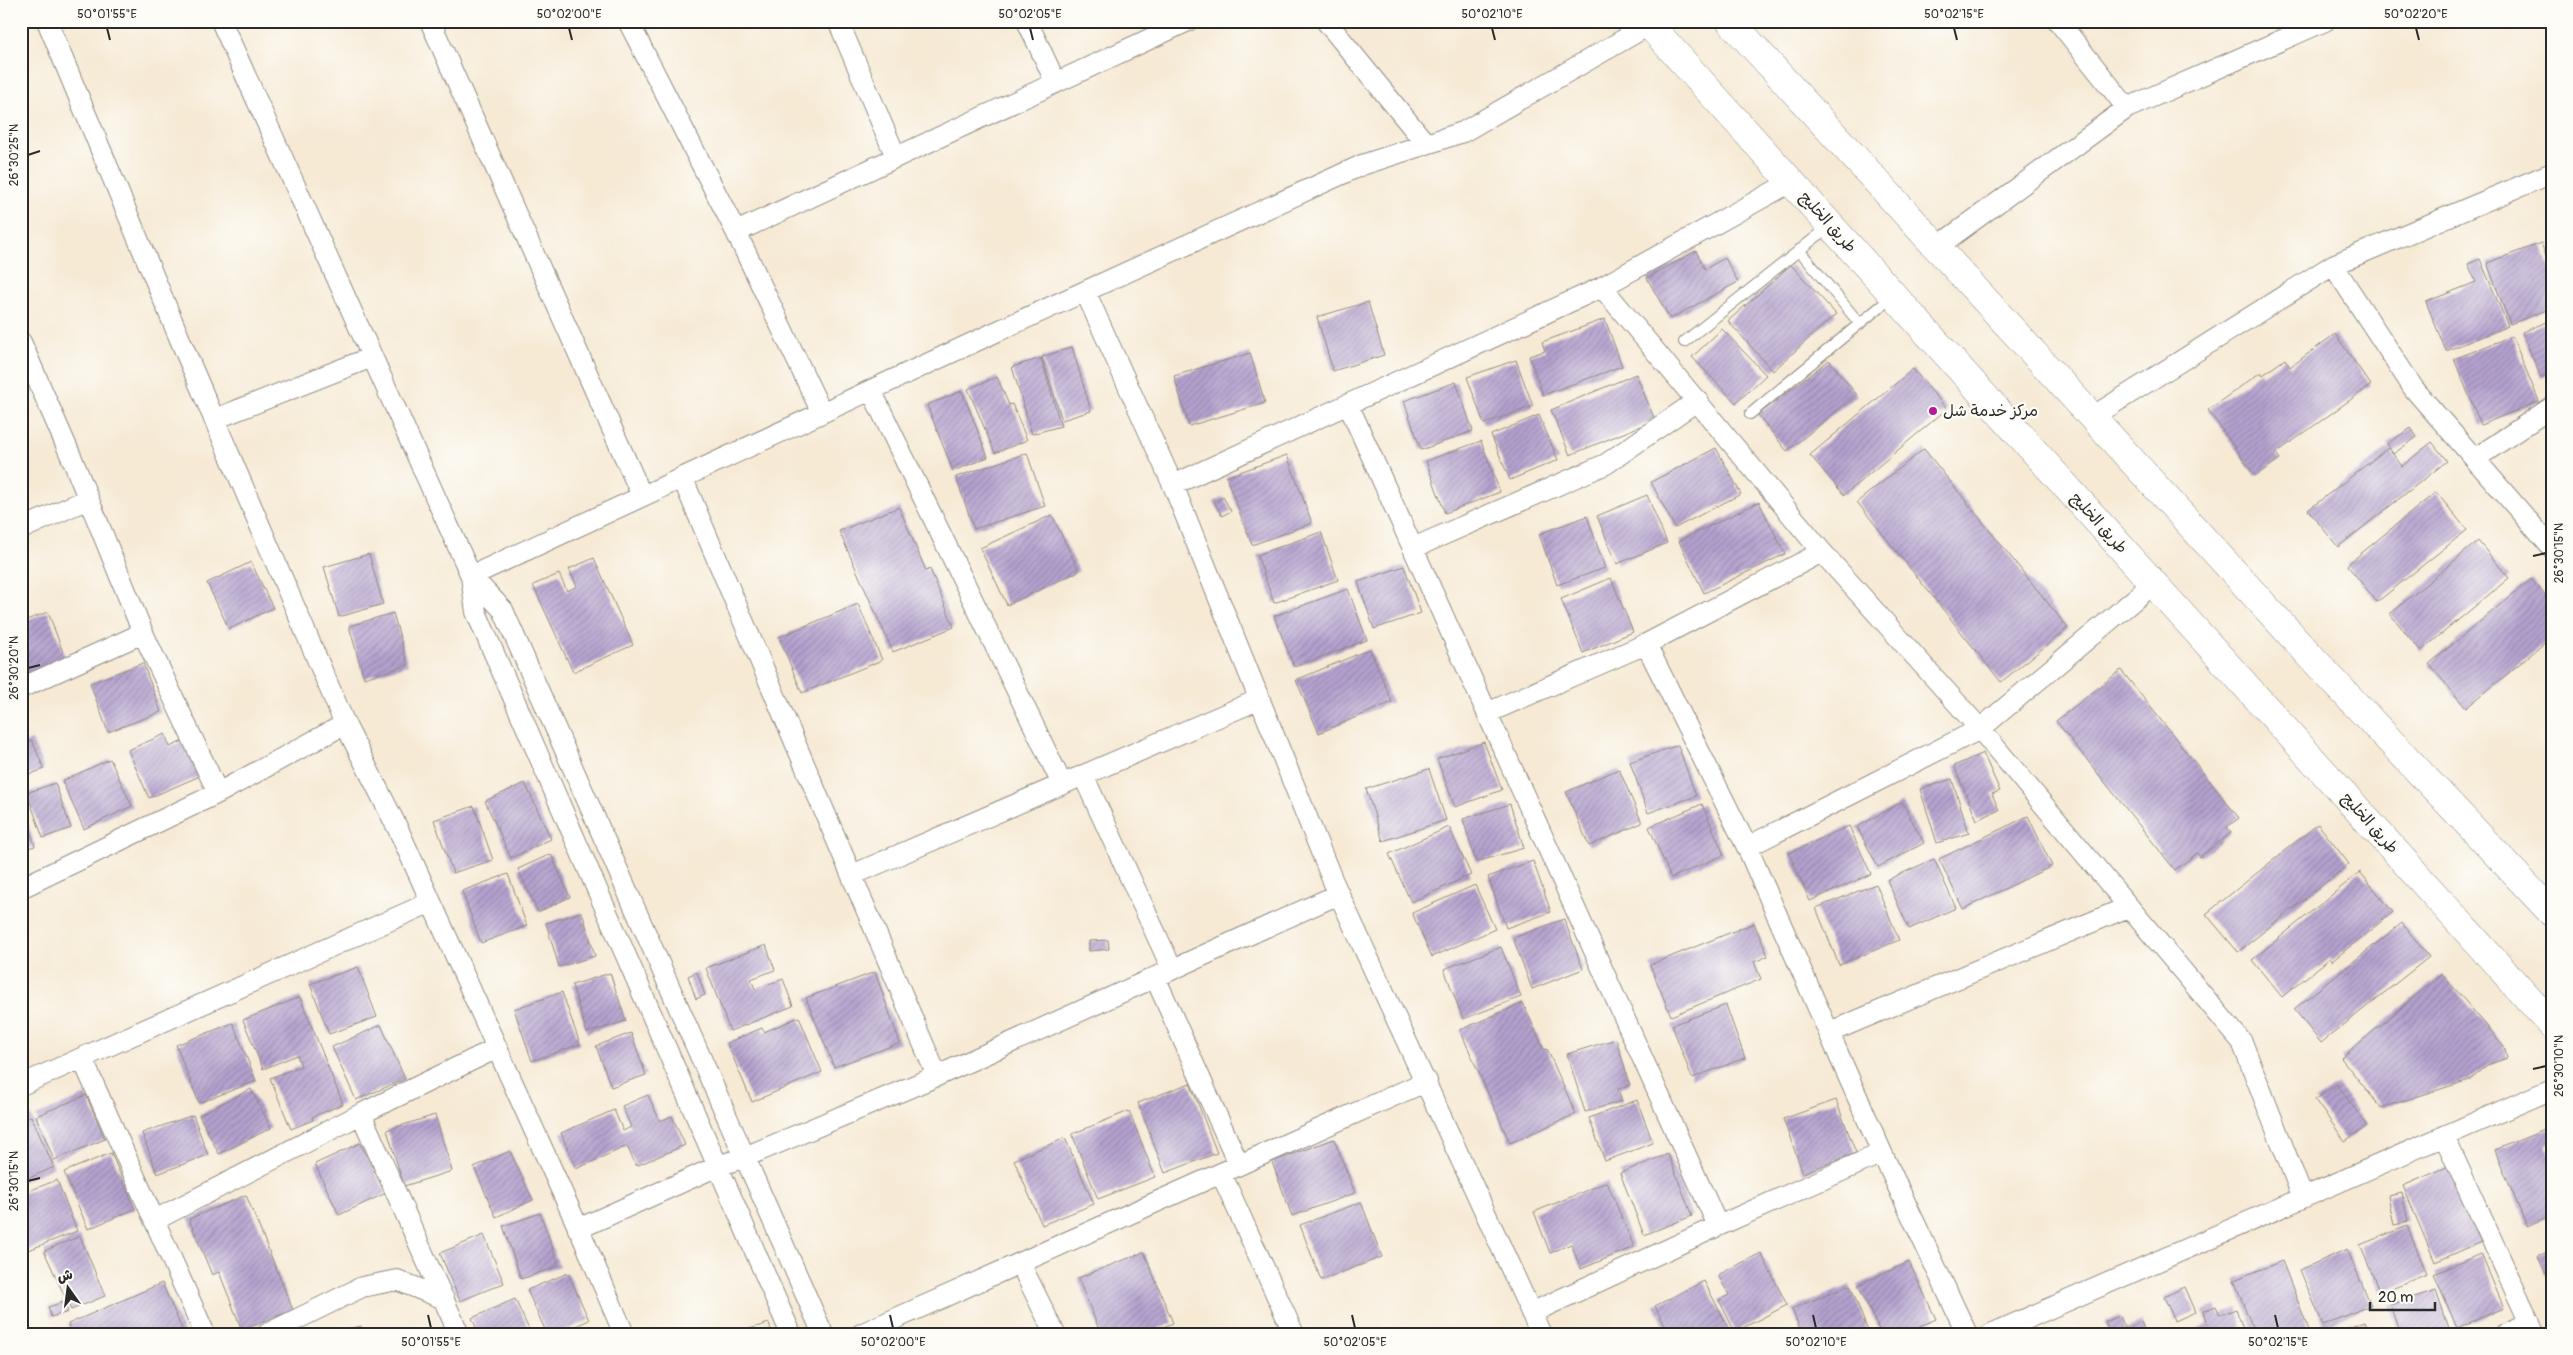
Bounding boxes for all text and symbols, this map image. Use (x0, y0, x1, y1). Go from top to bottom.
text: 50°01'55"E (77, 7, 137, 22)
text: 50°02'00"E (537, 7, 601, 22)
text: 50°02'05"E (998, 7, 1062, 22)
text: 50°02'10"E (1461, 7, 1523, 22)
text: 50°02'15"E (1924, 7, 1984, 22)
text: 50°02'20"E (2384, 7, 2448, 22)
text: 26°30'25"N (7, 124, 22, 186)
street label: طريق الخليج (1795, 187, 1861, 257)
place label: مركز خدمة شل (1943, 401, 2038, 421)
marker: مركز خدمة شل (1927, 405, 1939, 417)
street label: طريق الخليج (2066, 488, 2132, 558)
text: 26°30'15"N (2552, 523, 2567, 583)
text: 26°30'20"N (7, 636, 22, 700)
street label: طريق الخليج (2337, 788, 2403, 858)
text: 26°30'10"N (2552, 1035, 2567, 1097)
text: 26°30'15"N (7, 1151, 22, 1211)
north arrow (42, 1262, 92, 1312)
text: ش (55, 1266, 75, 1286)
scale bar (2370, 1280, 2436, 1312)
text: 20 m (2378, 1288, 2413, 1307)
text: 50°01'55"E (401, 1335, 461, 1350)
text: 50°02'00"E (861, 1335, 925, 1350)
text: 50°02'05"E (1323, 1335, 1387, 1350)
text: 50°02'10"E (1785, 1335, 1847, 1350)
text: 50°02'15"E (2248, 1335, 2308, 1350)

